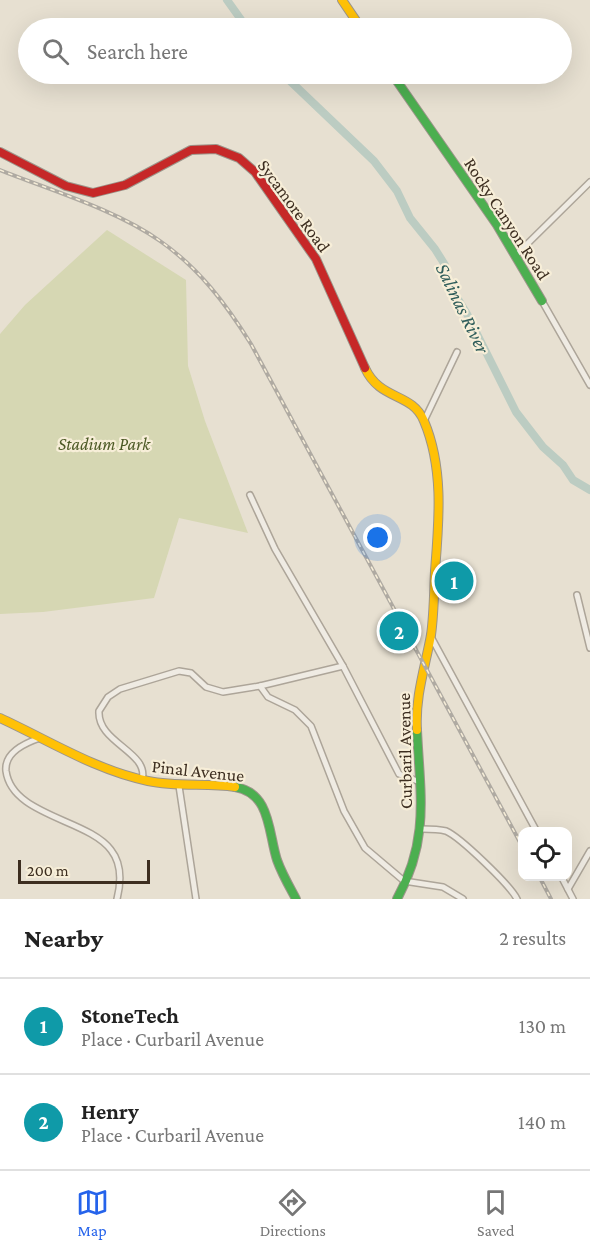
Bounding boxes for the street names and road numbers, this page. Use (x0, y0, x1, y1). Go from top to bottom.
street label: Rocky Canyon Road (460, 154, 554, 284)
street label: Sycamore Road (254, 156, 335, 257)
street label: Curbaril Avenue (394, 693, 416, 809)
street label: Pinal Avenue (151, 756, 245, 786)

